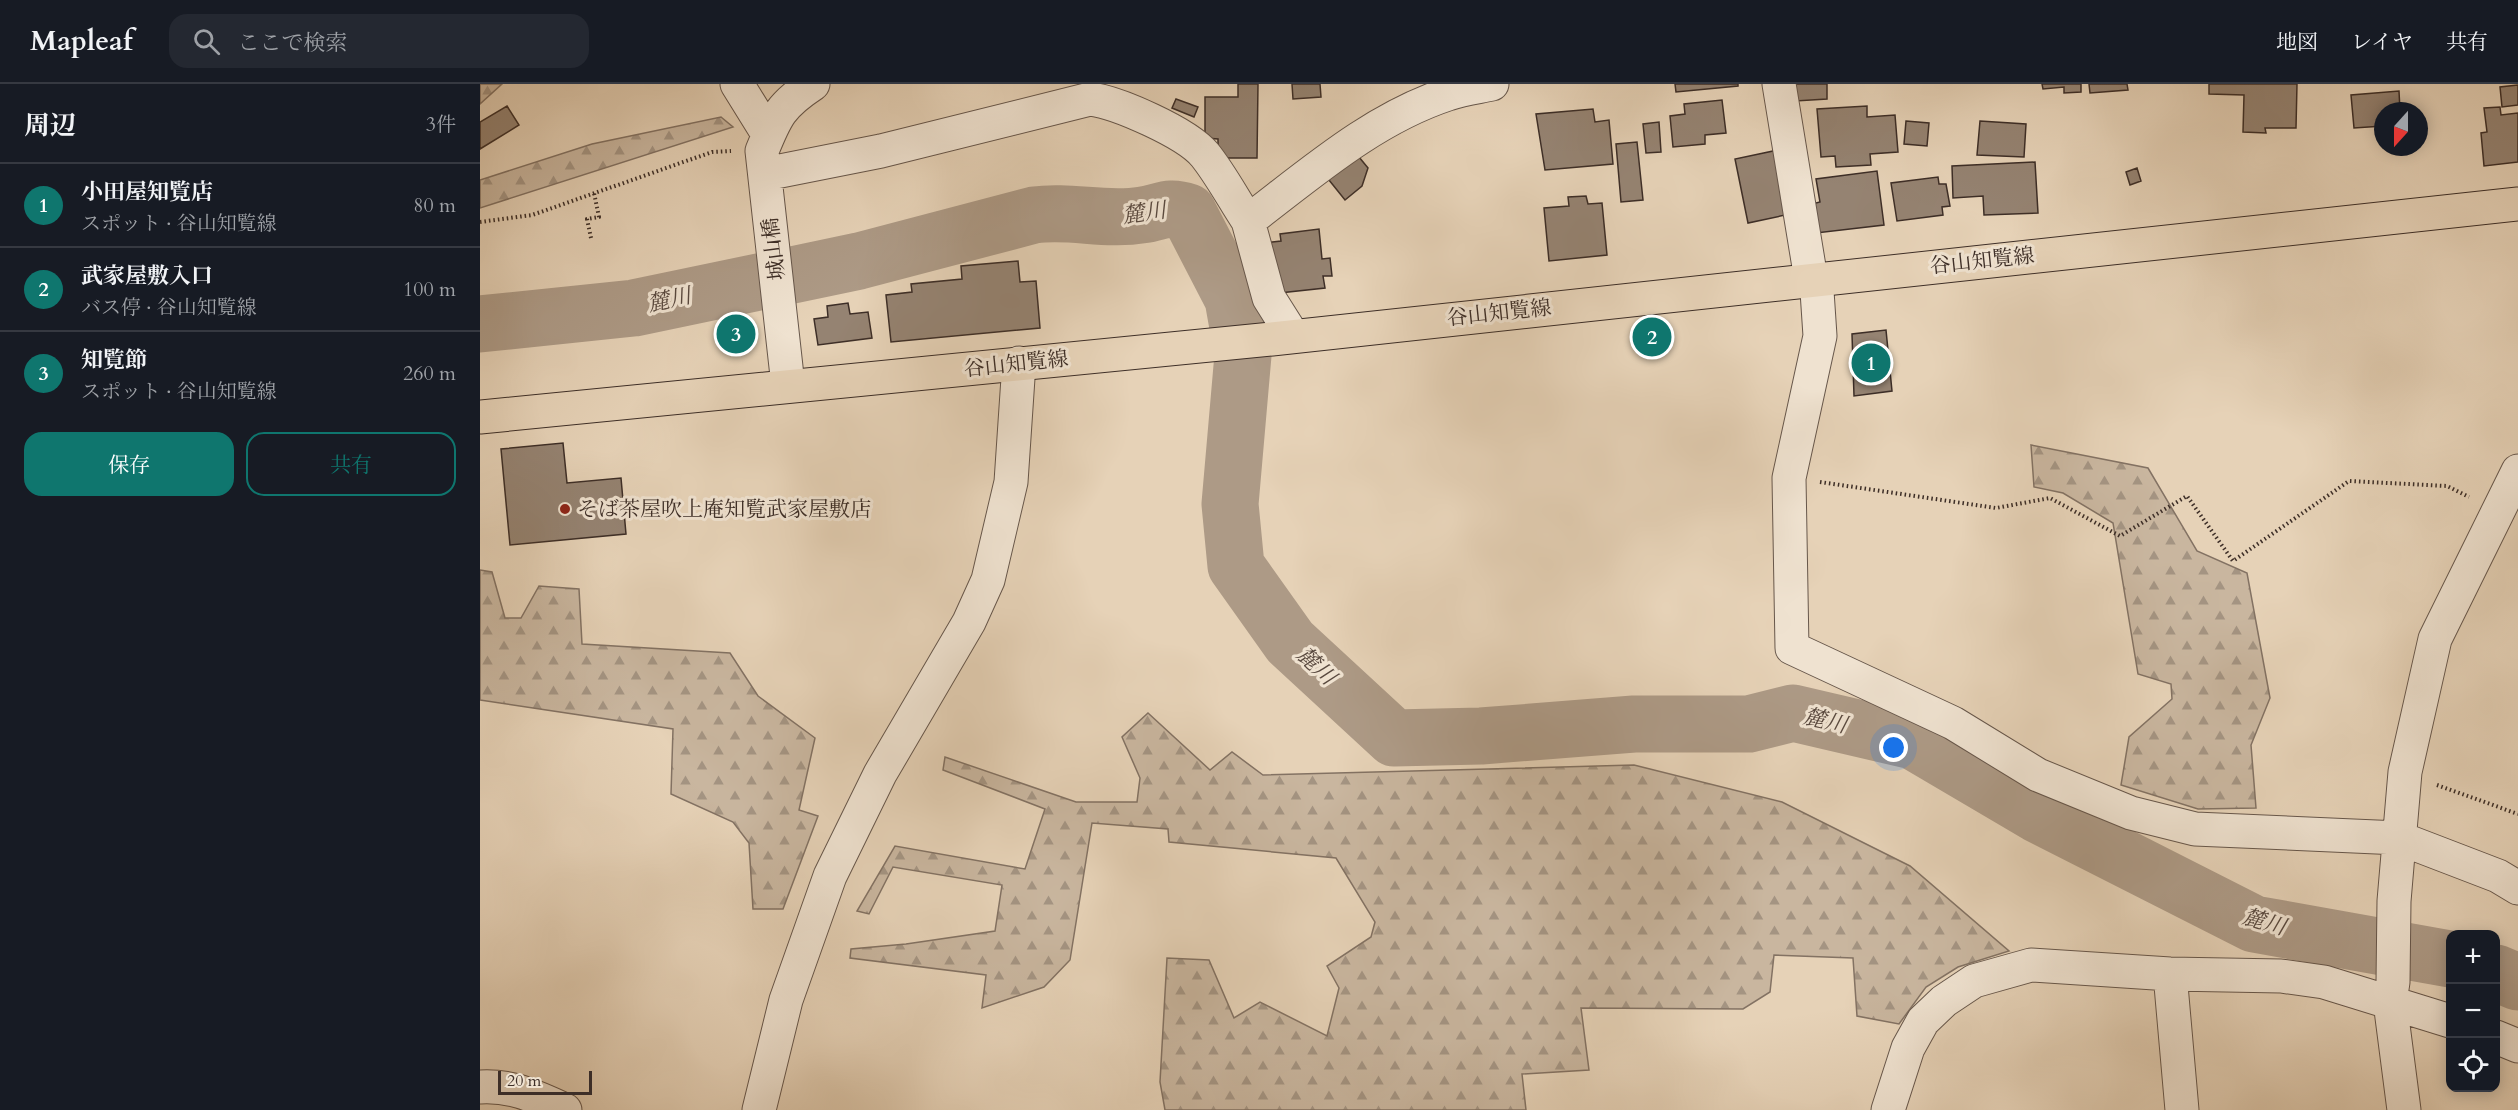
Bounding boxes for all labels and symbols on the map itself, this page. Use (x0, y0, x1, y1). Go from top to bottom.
north arrow (2374, 102, 2428, 156)
water label: 麓川 (1120, 195, 1170, 231)
street label: 城山橋 (756, 216, 792, 282)
street label: 谷山知覧線 (1928, 241, 2036, 281)
water label: 麓川 (644, 280, 696, 319)
street label: 谷山知覧線 (1445, 293, 1553, 333)
pin: 3 (716, 312, 756, 356)
pin: 2 (1632, 314, 1672, 360)
pin: 1 (1852, 340, 1890, 386)
street label: 谷山知覧線 (962, 344, 1070, 384)
place label: そば茶屋吹上庵知覧武家屋敷店 (577, 495, 871, 524)
marker: そば茶屋吹上庵知覧武家屋敷店 (558, 502, 572, 516)
water label: 麓川 (1290, 640, 1344, 693)
water label: 麓川 (1800, 701, 1852, 741)
your location (1879, 733, 1908, 762)
water label: 麓川 (2239, 902, 2291, 943)
scale bar (498, 1068, 592, 1096)

